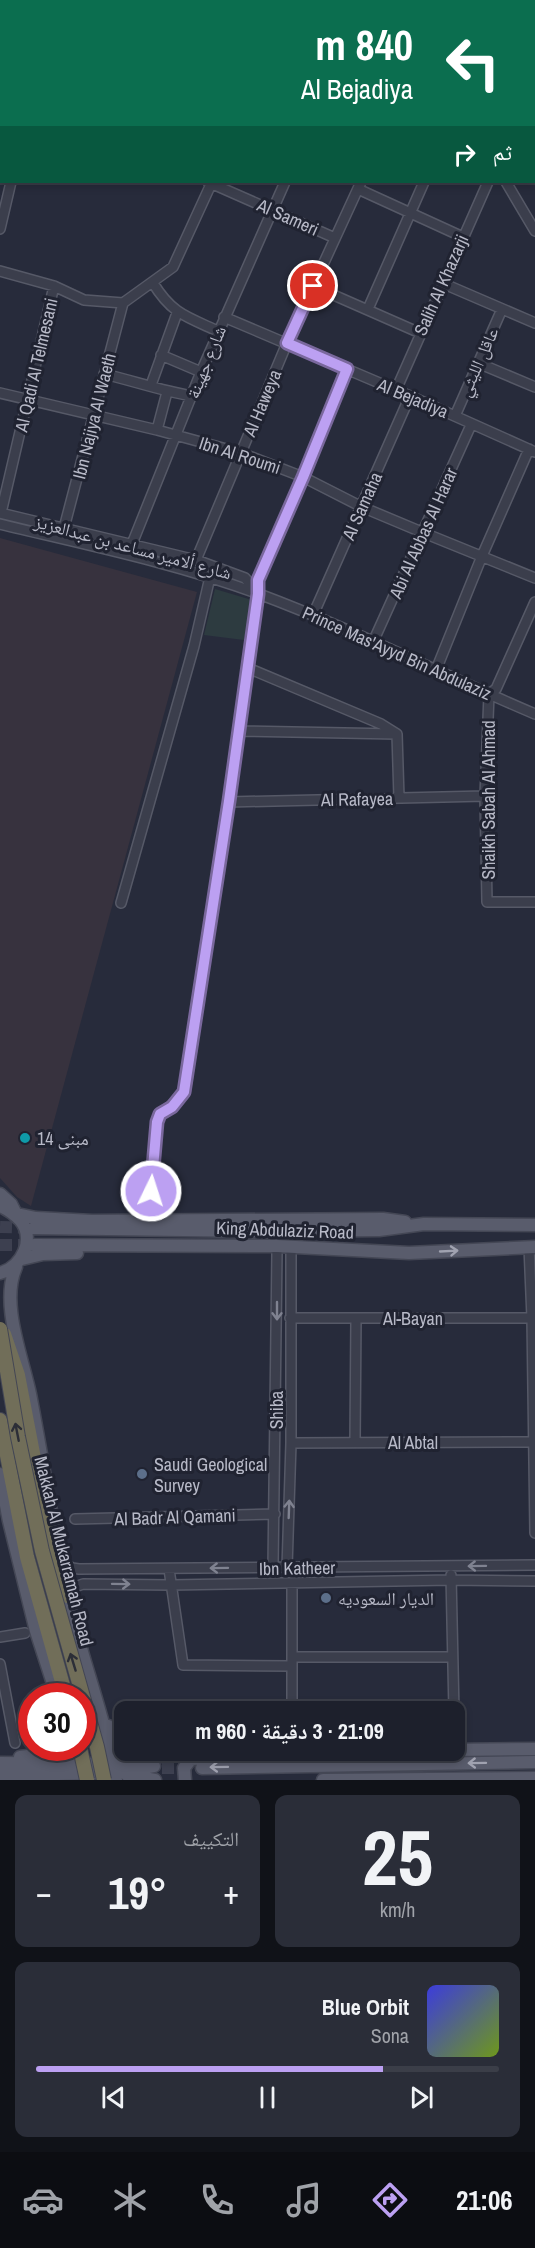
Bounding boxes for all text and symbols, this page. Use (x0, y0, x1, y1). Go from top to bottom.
text: 840 m (315, 17, 413, 73)
icon: left (434, 24, 512, 102)
text: Al Bejadiya (301, 71, 413, 107)
text: ثم (493, 137, 512, 167)
icon: right (448, 138, 481, 171)
street label: Al Sameri (252, 192, 323, 242)
street label: Salih Al Khazarji (408, 230, 474, 340)
pin (287, 260, 338, 311)
icon: arrive (296, 269, 329, 302)
street label: Al Qadi Al Telmesani (8, 296, 64, 435)
street label: شارع جهينة (180, 322, 232, 402)
street label: عاقل الليثي (452, 323, 507, 402)
street label: Ibn Najiya Al Waeth (66, 350, 122, 482)
street label: Al Haweya (236, 366, 287, 441)
street label: Al Bejadiya (373, 372, 452, 424)
street label: Ibn Al Roumi (196, 430, 284, 480)
street label: Abi Al Abbas Al Harar (382, 463, 463, 603)
street label: Al Samaha (335, 468, 388, 545)
street label: شارع ألامير مساعد بن عبدالعزيز (31, 508, 234, 585)
street label: Prince Mas'Ayyd Bin Abdulaziz (299, 600, 495, 706)
street label: Shaikh Sabah Al Ahmad (476, 720, 501, 880)
street label: Al Rafayea (320, 786, 393, 812)
place label: مبنى 14 (37, 1126, 89, 1151)
marker: مبنى 14 (18, 1131, 32, 1145)
position arrow (119, 1159, 183, 1223)
street label: King Abdulaziz Road (216, 1215, 354, 1245)
one-way arrow (439, 1245, 459, 1256)
one-way arrow (271, 1300, 282, 1320)
street label: Al-Bayan (382, 1306, 443, 1331)
street label: Shiba (264, 1391, 289, 1429)
one-way arrow (11, 1423, 22, 1443)
street label: Al Abtal (387, 1430, 438, 1455)
place label: Saudi Geological Survey (154, 1452, 267, 1498)
street label: Makkah Al Mukarramah Road (28, 1454, 100, 1648)
marker: Saudi Geological Survey (135, 1467, 149, 1481)
one-way arrow (283, 1500, 294, 1520)
street label: Al Badr Al Qamani (113, 1502, 236, 1532)
street label: Ibn Katheer (259, 1555, 335, 1581)
one-way arrow (467, 1560, 487, 1572)
one-way arrow (209, 1563, 229, 1574)
one-way arrow (110, 1578, 130, 1590)
place label: الديار السعوديه (338, 1586, 434, 1611)
marker: الديار السعوديه (319, 1591, 333, 1605)
one-way arrow (67, 1653, 78, 1672)
speed limit sign: 30 (18, 1683, 96, 1761)
text: 21:09 · 3 دقيقة · 960 m (195, 1716, 384, 1746)
one-way arrow (467, 1757, 487, 1769)
one-way arrow (209, 1762, 229, 1773)
text: 25 (362, 1804, 433, 1909)
text: التكييف (183, 1825, 239, 1852)
text: 19° (108, 1862, 167, 1923)
text: − (36, 1870, 52, 1914)
text: + (223, 1870, 239, 1914)
text: km/h (380, 1896, 415, 1923)
text: Blue Orbit (322, 1992, 409, 2022)
text: Sona (371, 2022, 409, 2049)
icon: previous (97, 2081, 130, 2114)
icon: pause (251, 2081, 284, 2114)
icon: next (405, 2081, 438, 2114)
icon: car (22, 2179, 64, 2221)
icon: climate (109, 2179, 151, 2221)
icon: phone (196, 2179, 238, 2221)
icon: music (283, 2179, 325, 2221)
icon: directions (369, 2179, 411, 2221)
text: 21:06 (456, 2182, 513, 2218)

